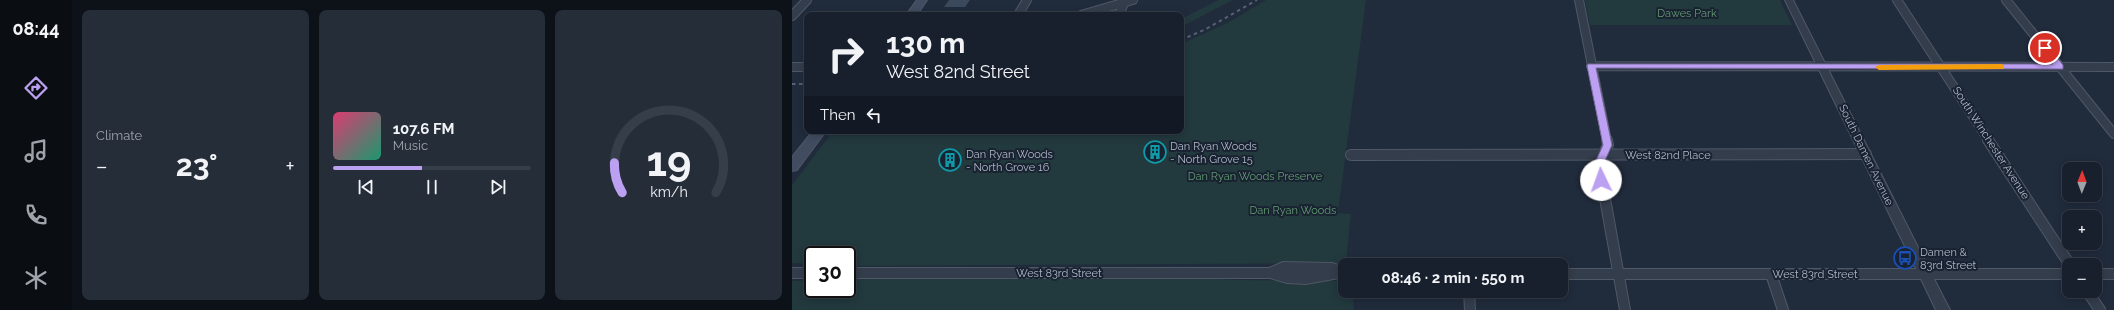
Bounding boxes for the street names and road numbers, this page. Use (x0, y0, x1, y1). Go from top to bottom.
street label: South Winchester Avenue (1950, 84, 2033, 202)
street label: South Damen Avenue (1836, 102, 1896, 208)
street label: West 82nd Place (1625, 149, 1711, 162)
street label: West 83rd Street (1016, 267, 1102, 280)
street label: West 83rd Street (1772, 268, 1858, 281)

